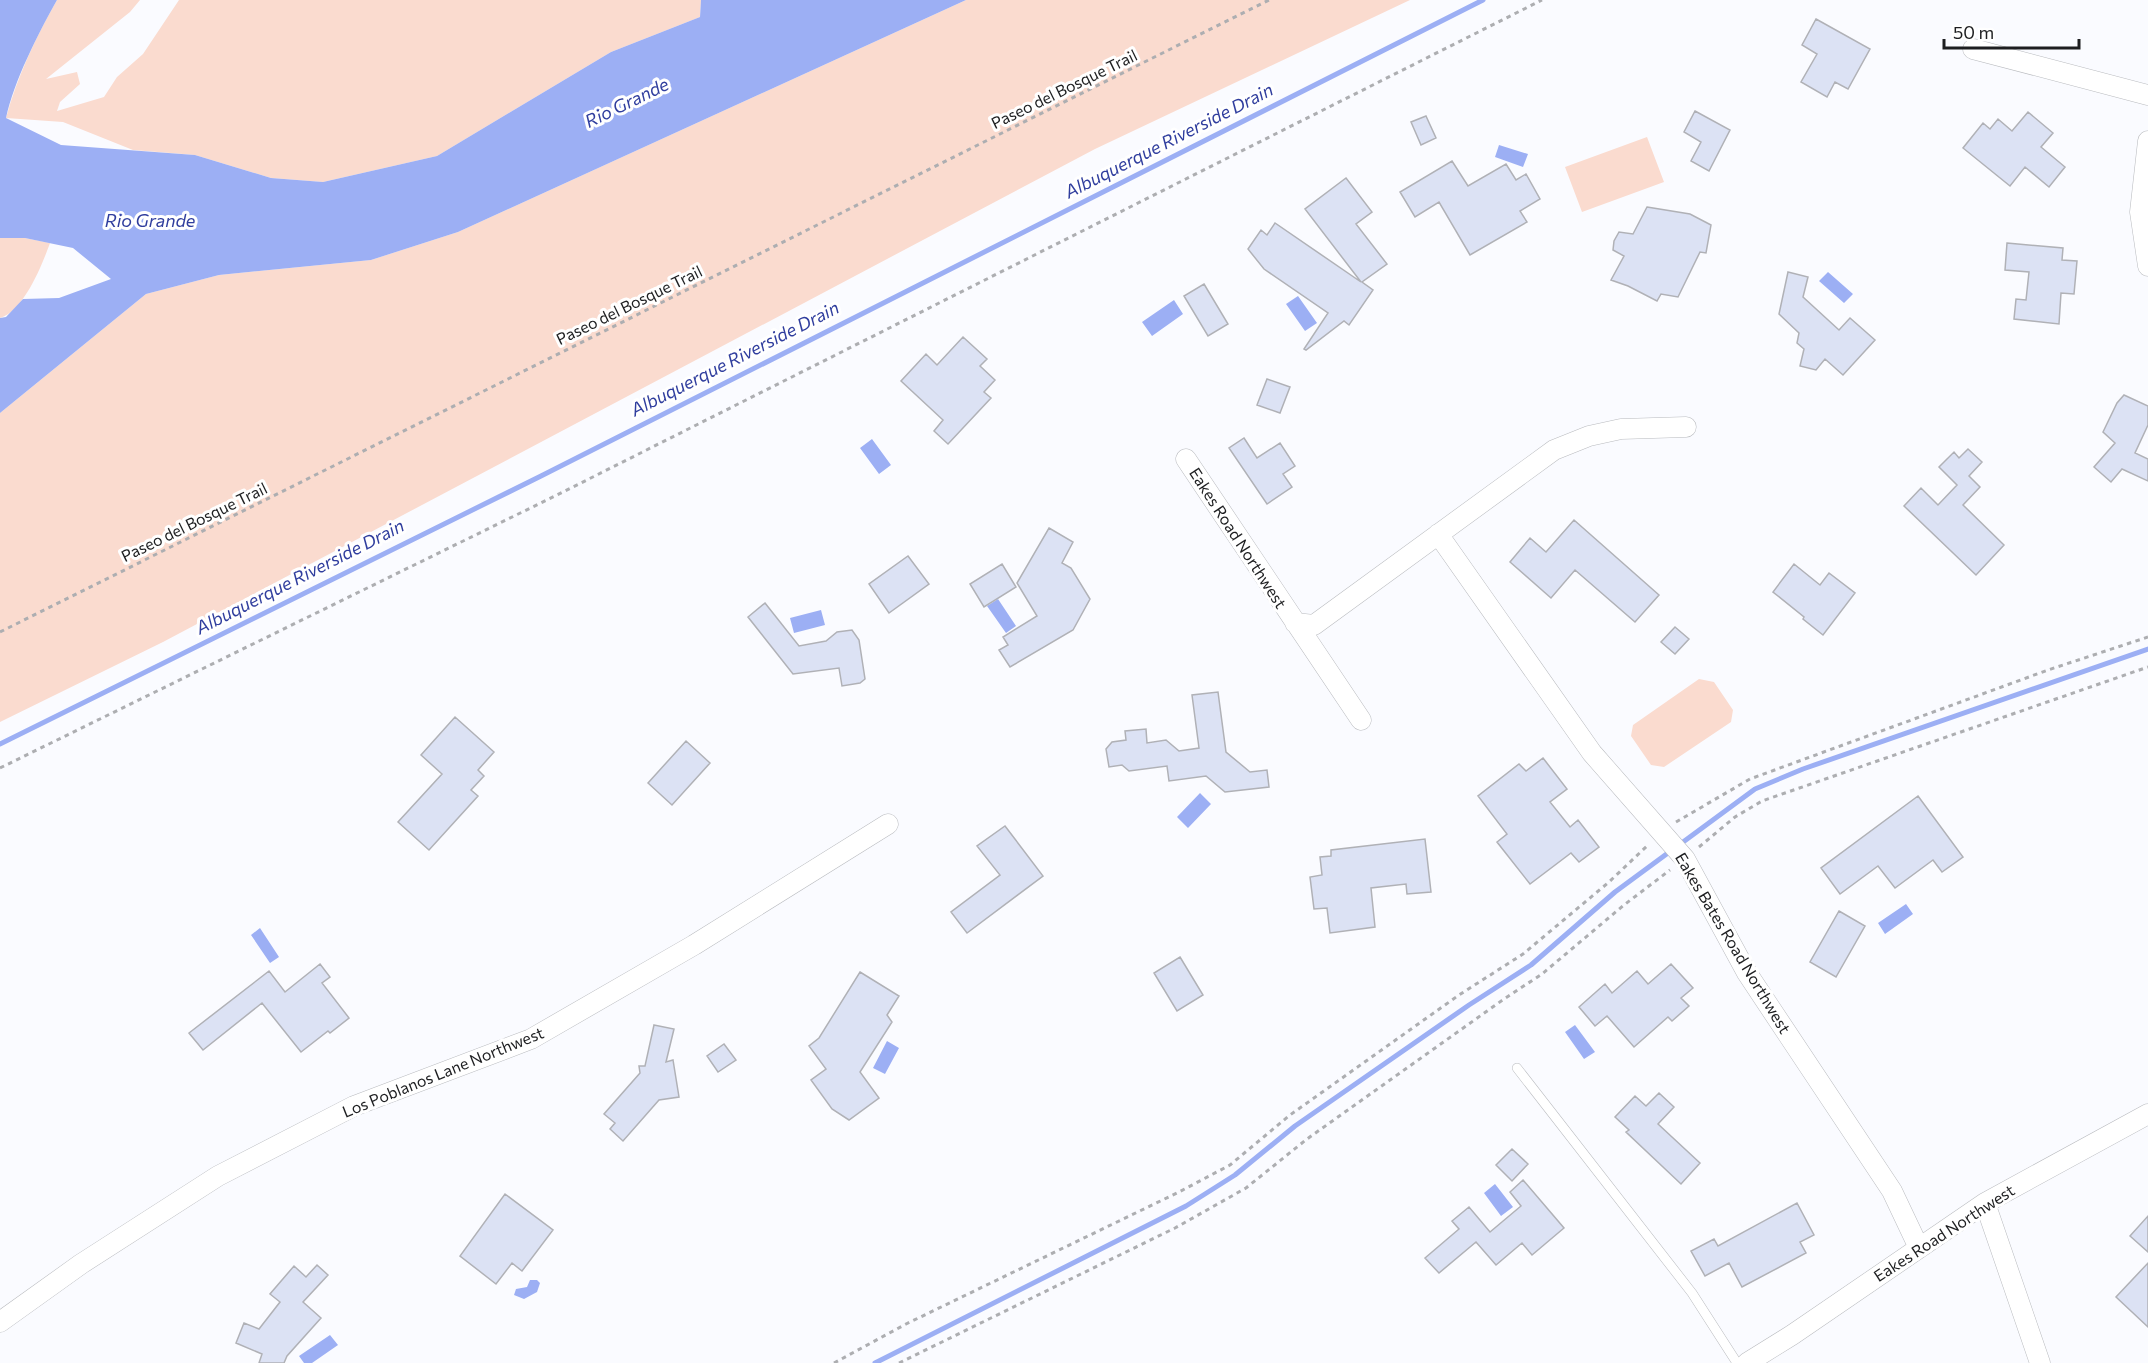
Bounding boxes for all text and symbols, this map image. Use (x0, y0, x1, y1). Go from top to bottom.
scale bar (1944, 12, 2079, 50)
text: 50 m (1953, 21, 1994, 43)
street label: Paseo del Bosque Trail (988, 45, 1140, 132)
water label: Rio Grande (581, 72, 673, 132)
water label: Albuquerque Riverside Drain (1060, 78, 1276, 203)
water label: Rio Grande (105, 209, 196, 231)
street label: Paseo del Bosque Trail (553, 261, 705, 348)
water label: Albuquerque Riverside Drain (626, 296, 842, 421)
street label: Eakes Road Northwest (1186, 464, 1291, 612)
street label: Paseo del Bosque Trail (118, 478, 270, 565)
water label: Albuquerque Riverside Drain (191, 514, 407, 639)
street label: Eakes Bates Road Northwest (1672, 849, 1795, 1037)
street label: Los Poblanos Lane Northwest (339, 1022, 547, 1121)
street label: Eakes Road Northwest (1870, 1180, 2018, 1285)

